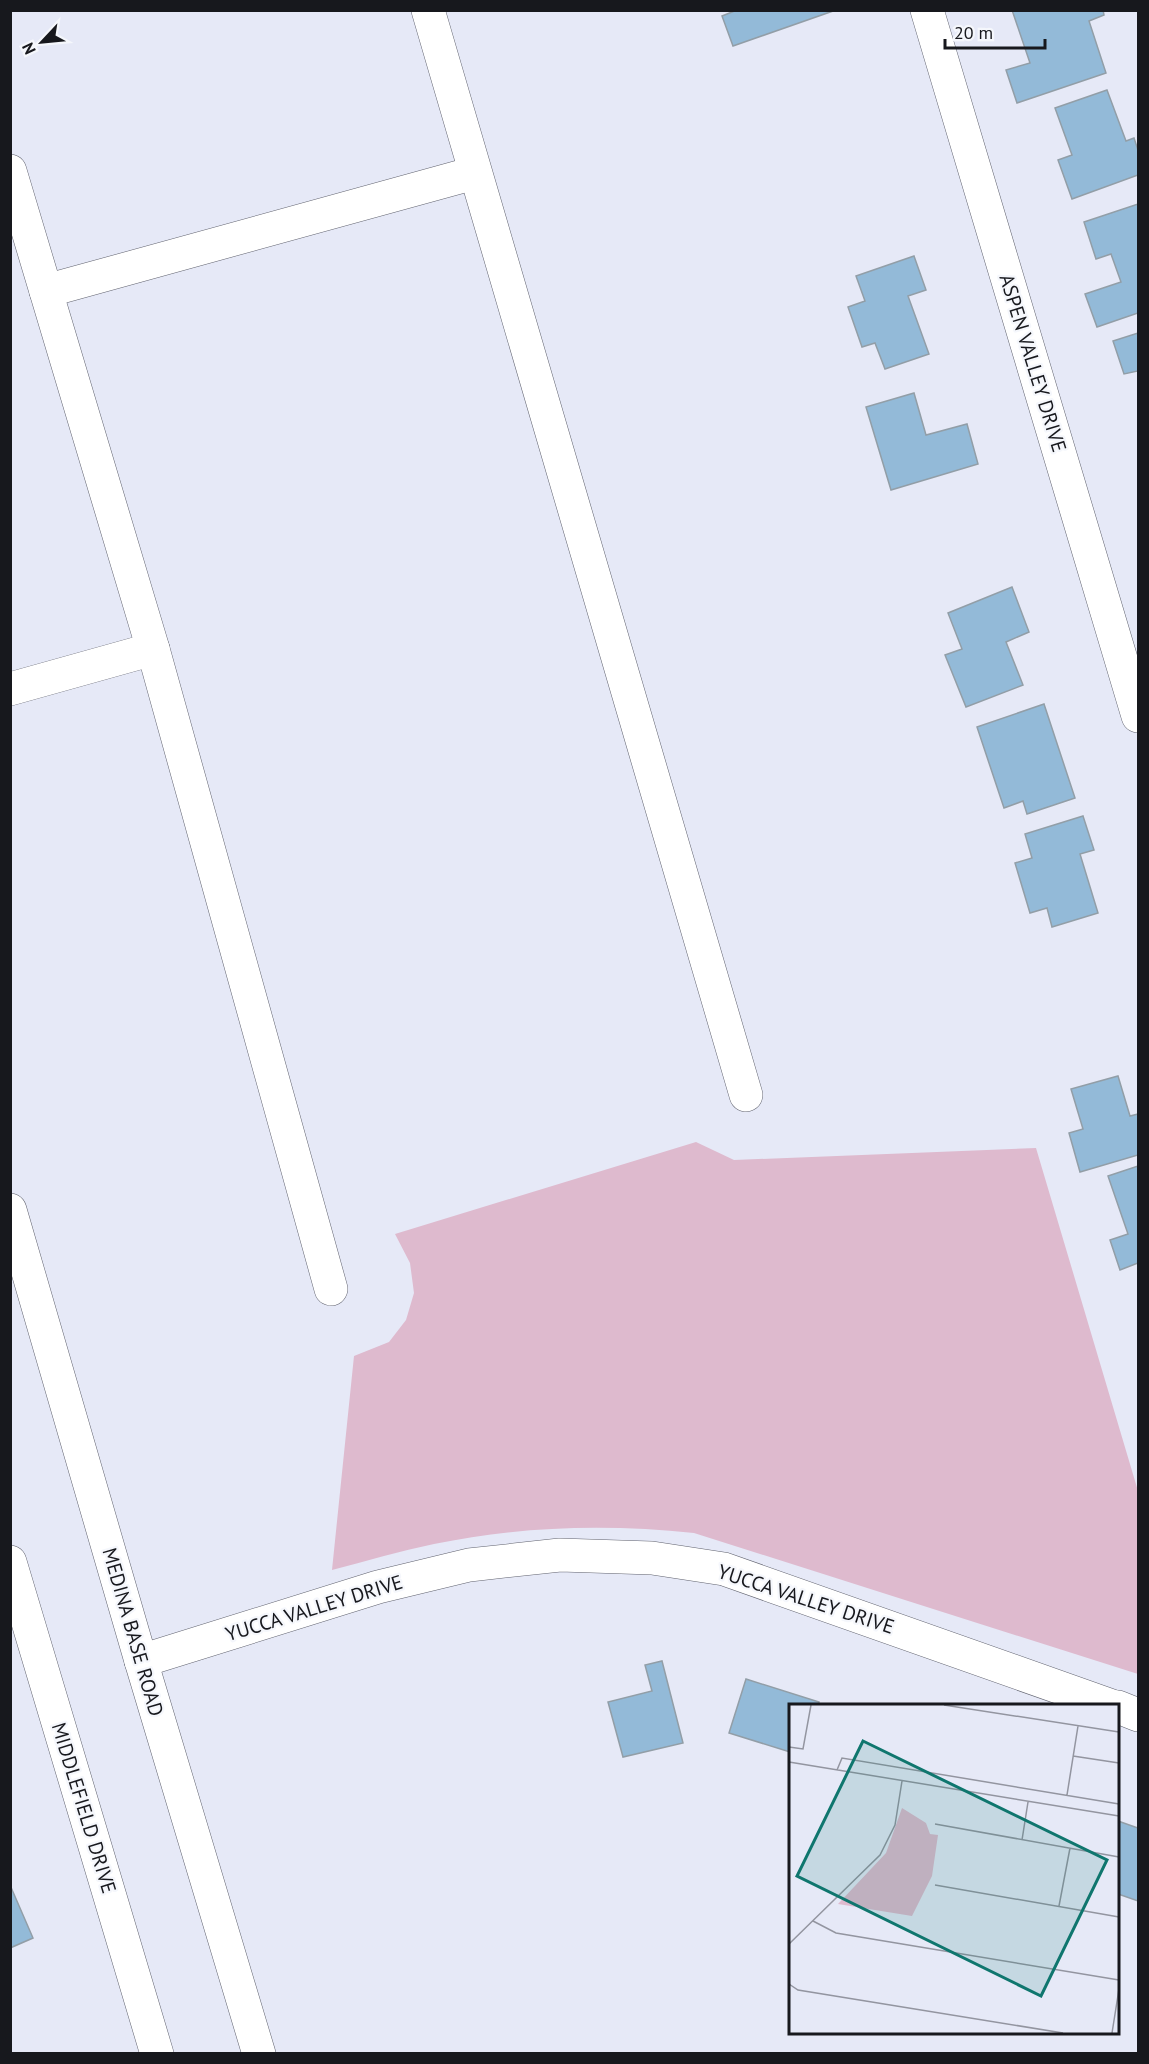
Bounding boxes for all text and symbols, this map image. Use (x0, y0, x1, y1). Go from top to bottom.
north arrow (12, 12, 72, 72)
scale bar (945, 12, 1046, 50)
text: 20 m (954, 21, 993, 44)
text: N (17, 39, 40, 58)
street label: ASPEN VALLEY DRIVE (994, 271, 1072, 455)
street label: MEDINA BASE ROAD (96, 1545, 170, 1719)
street label: YUCCA VALLEY DRIVE (714, 1558, 898, 1640)
street label: YUCCA VALLEY DRIVE (222, 1569, 406, 1647)
inset map (789, 1704, 1119, 2034)
street label: MIDDLEFIELD DRIVE (46, 1719, 122, 1897)

